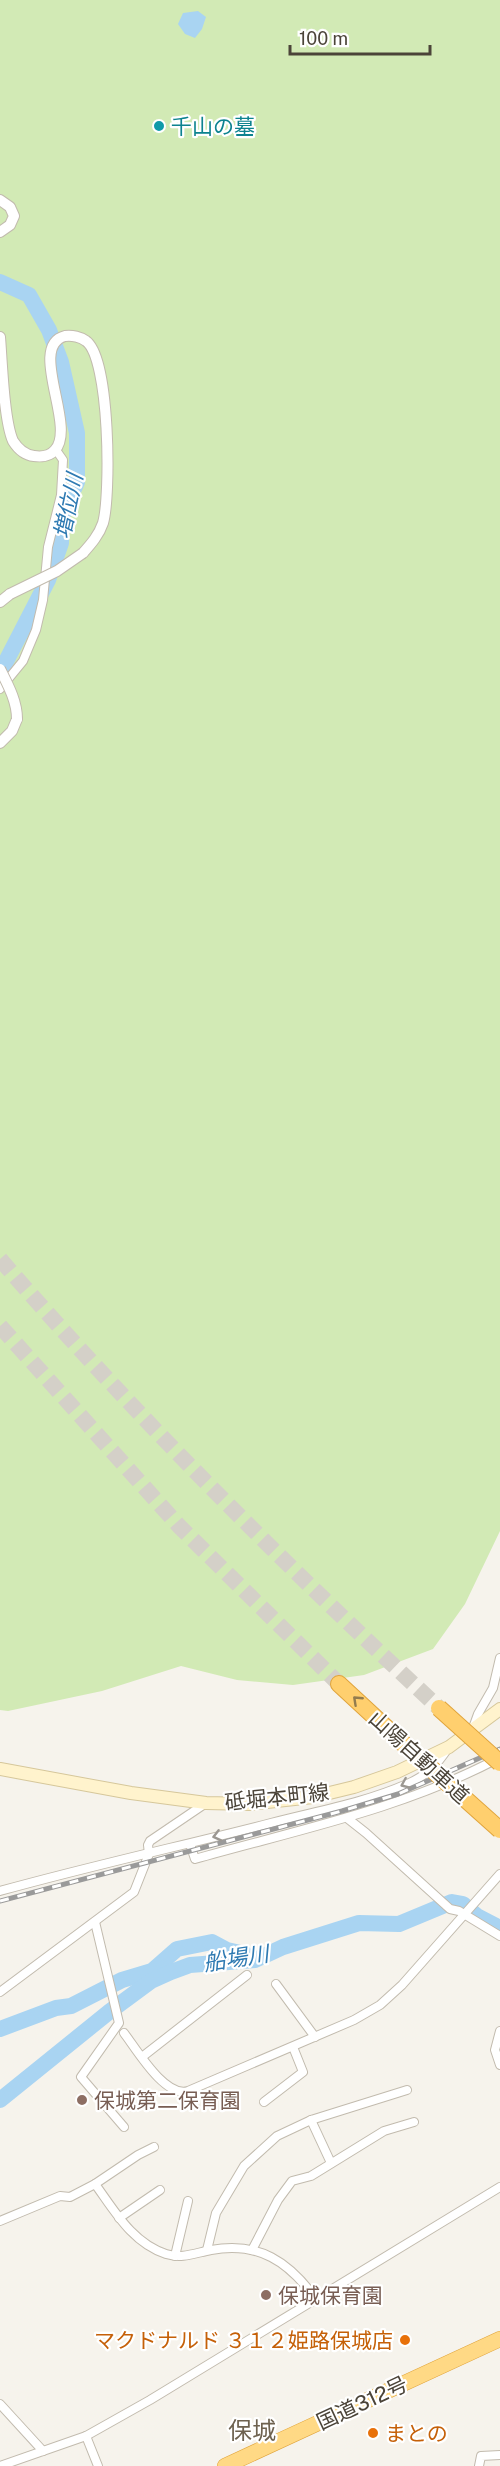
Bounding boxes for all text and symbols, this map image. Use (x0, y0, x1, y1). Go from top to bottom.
scale bar (290, 18, 430, 56)
text: 100 m (299, 28, 348, 49)
place label: 千山の墓 (171, 114, 255, 139)
marker: 千山の墓 (152, 119, 166, 133)
water label: 増位川 (48, 469, 88, 541)
one-way arrow (354, 1697, 365, 1708)
street label: 山陽自動車道 (364, 1706, 474, 1808)
one-way arrow (400, 1777, 411, 1789)
street label: 砥堀本町線 (223, 1779, 331, 1815)
one-way arrow (213, 1829, 223, 1842)
water label: 船場川 (201, 1940, 273, 1976)
place label: 保城第二保育園 (94, 2088, 241, 2113)
marker: 保城第二保育園 (75, 2093, 89, 2107)
place label: 保城保育園 (278, 2283, 383, 2308)
marker: 保城保育園 (259, 2288, 273, 2302)
place label: マクドナルド ３１２姫路保城店 (94, 2328, 393, 2353)
marker: マクドナルド ３１２姫路保城店 (398, 2333, 412, 2347)
street label: 国道312号 (313, 2371, 411, 2435)
district label: 保城 (228, 2416, 276, 2444)
place label: まとの (385, 2421, 448, 2446)
marker: まとの (366, 2426, 380, 2440)

